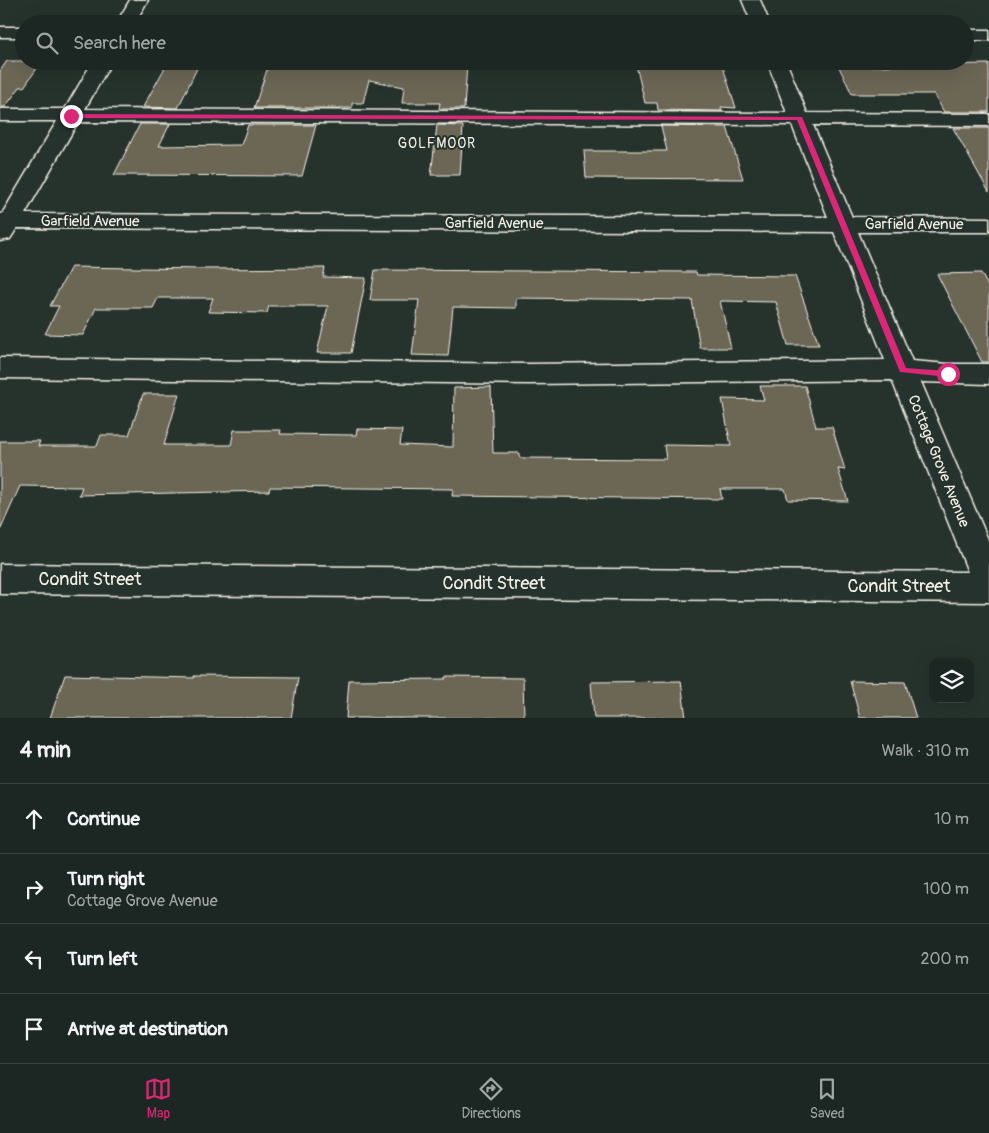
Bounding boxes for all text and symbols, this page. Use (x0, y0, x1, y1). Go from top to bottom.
search box (15, 15, 974, 70)
icon: search (33, 29, 61, 57)
text: Search here (73, 31, 166, 55)
route end (60, 105, 83, 128)
district label: GOLFMOOR (398, 135, 476, 152)
street label: Garfield Avenue (41, 212, 140, 231)
street label: Garfield Avenue (445, 214, 544, 233)
street label: Garfield Avenue (865, 215, 964, 234)
route start (937, 363, 960, 386)
street label: Cottage Grove Avenue (903, 392, 974, 531)
street label: Condit Street (39, 568, 142, 591)
street label: Condit Street (443, 572, 546, 595)
street label: Condit Street (848, 575, 951, 598)
map controls (929, 658, 974, 703)
button: layers (929, 658, 974, 703)
text: 4 min (20, 737, 71, 764)
text: Walk · 310 m (882, 741, 969, 761)
icon: ahead (20, 805, 48, 833)
text: Continue (67, 807, 140, 831)
text: 10 m (934, 809, 969, 829)
text: Turn right (67, 867, 145, 891)
icon: right (20, 875, 48, 903)
text: 100 m (923, 879, 969, 899)
text: Cottage Grove Avenue (67, 891, 218, 911)
icon: left (20, 945, 48, 973)
text: Turn left (67, 947, 137, 971)
text: 200 m (921, 949, 969, 969)
icon: arrive (20, 1015, 48, 1043)
text: Arrive at destination (67, 1017, 228, 1041)
tab: Map (144, 1075, 172, 1122)
tab: Directions (461, 1075, 521, 1122)
tab: Saved (810, 1075, 845, 1122)

